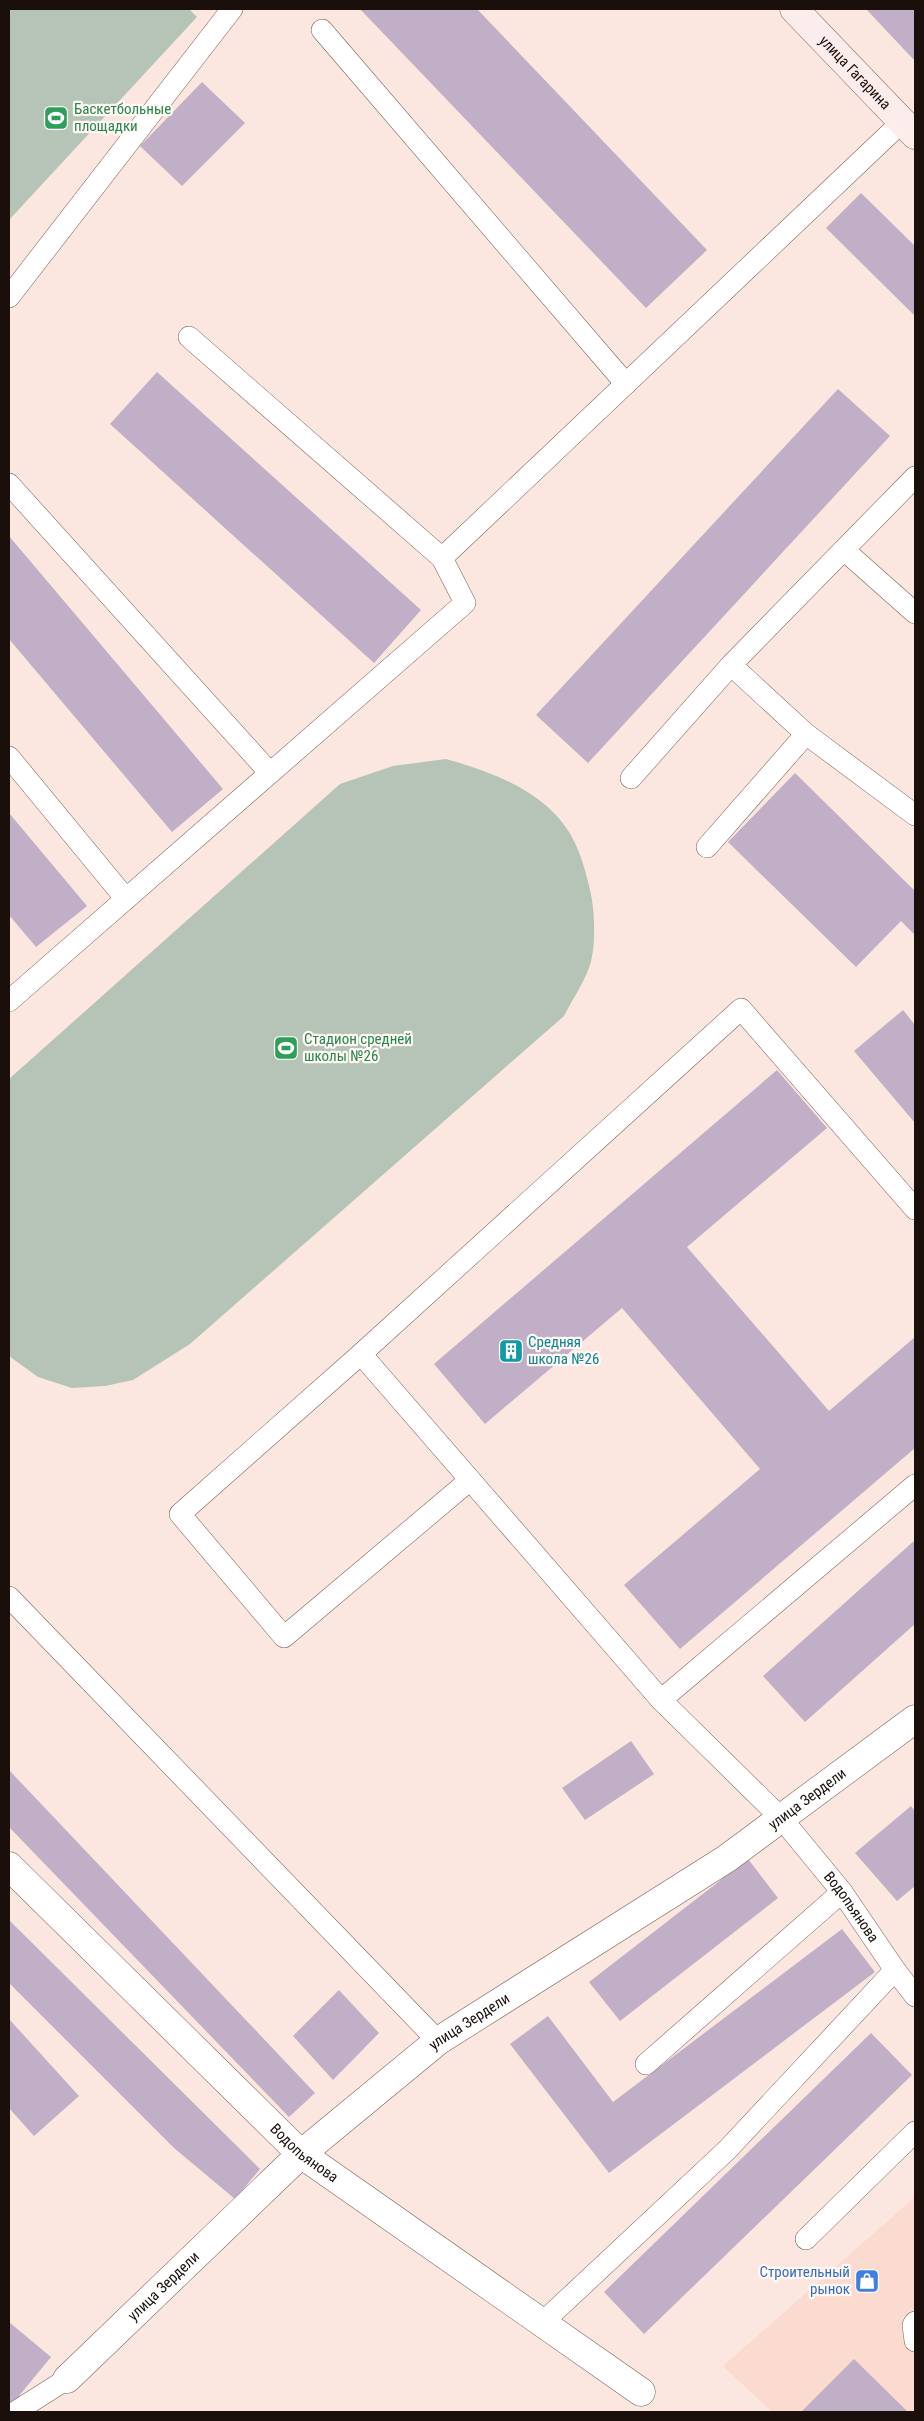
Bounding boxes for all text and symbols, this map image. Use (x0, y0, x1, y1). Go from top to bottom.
street label: улица Гагарина (815, 32, 894, 113)
place label: Баскетбольные площадки (74, 100, 171, 135)
sports icon: Баскетбольные площадки (43, 105, 69, 131)
place label: Стадион средней школы №26 (304, 1030, 412, 1065)
sports icon: Стадион средней школы №26 (273, 1035, 299, 1061)
place label: Средняя школа №26 (528, 1333, 599, 1368)
building icon: Средняя школа №26 (498, 1338, 524, 1364)
street label: улица Зердели (765, 1764, 850, 1833)
street label: Водопьянова (820, 1868, 883, 1946)
street label: улица Зердели (425, 1989, 513, 2054)
street label: Водопьянова (267, 2120, 342, 2186)
street label: улица Зердели (124, 2248, 203, 2325)
place label: Строительный рынок (759, 2263, 850, 2298)
shop icon: Строительный рынок (854, 2268, 880, 2294)

